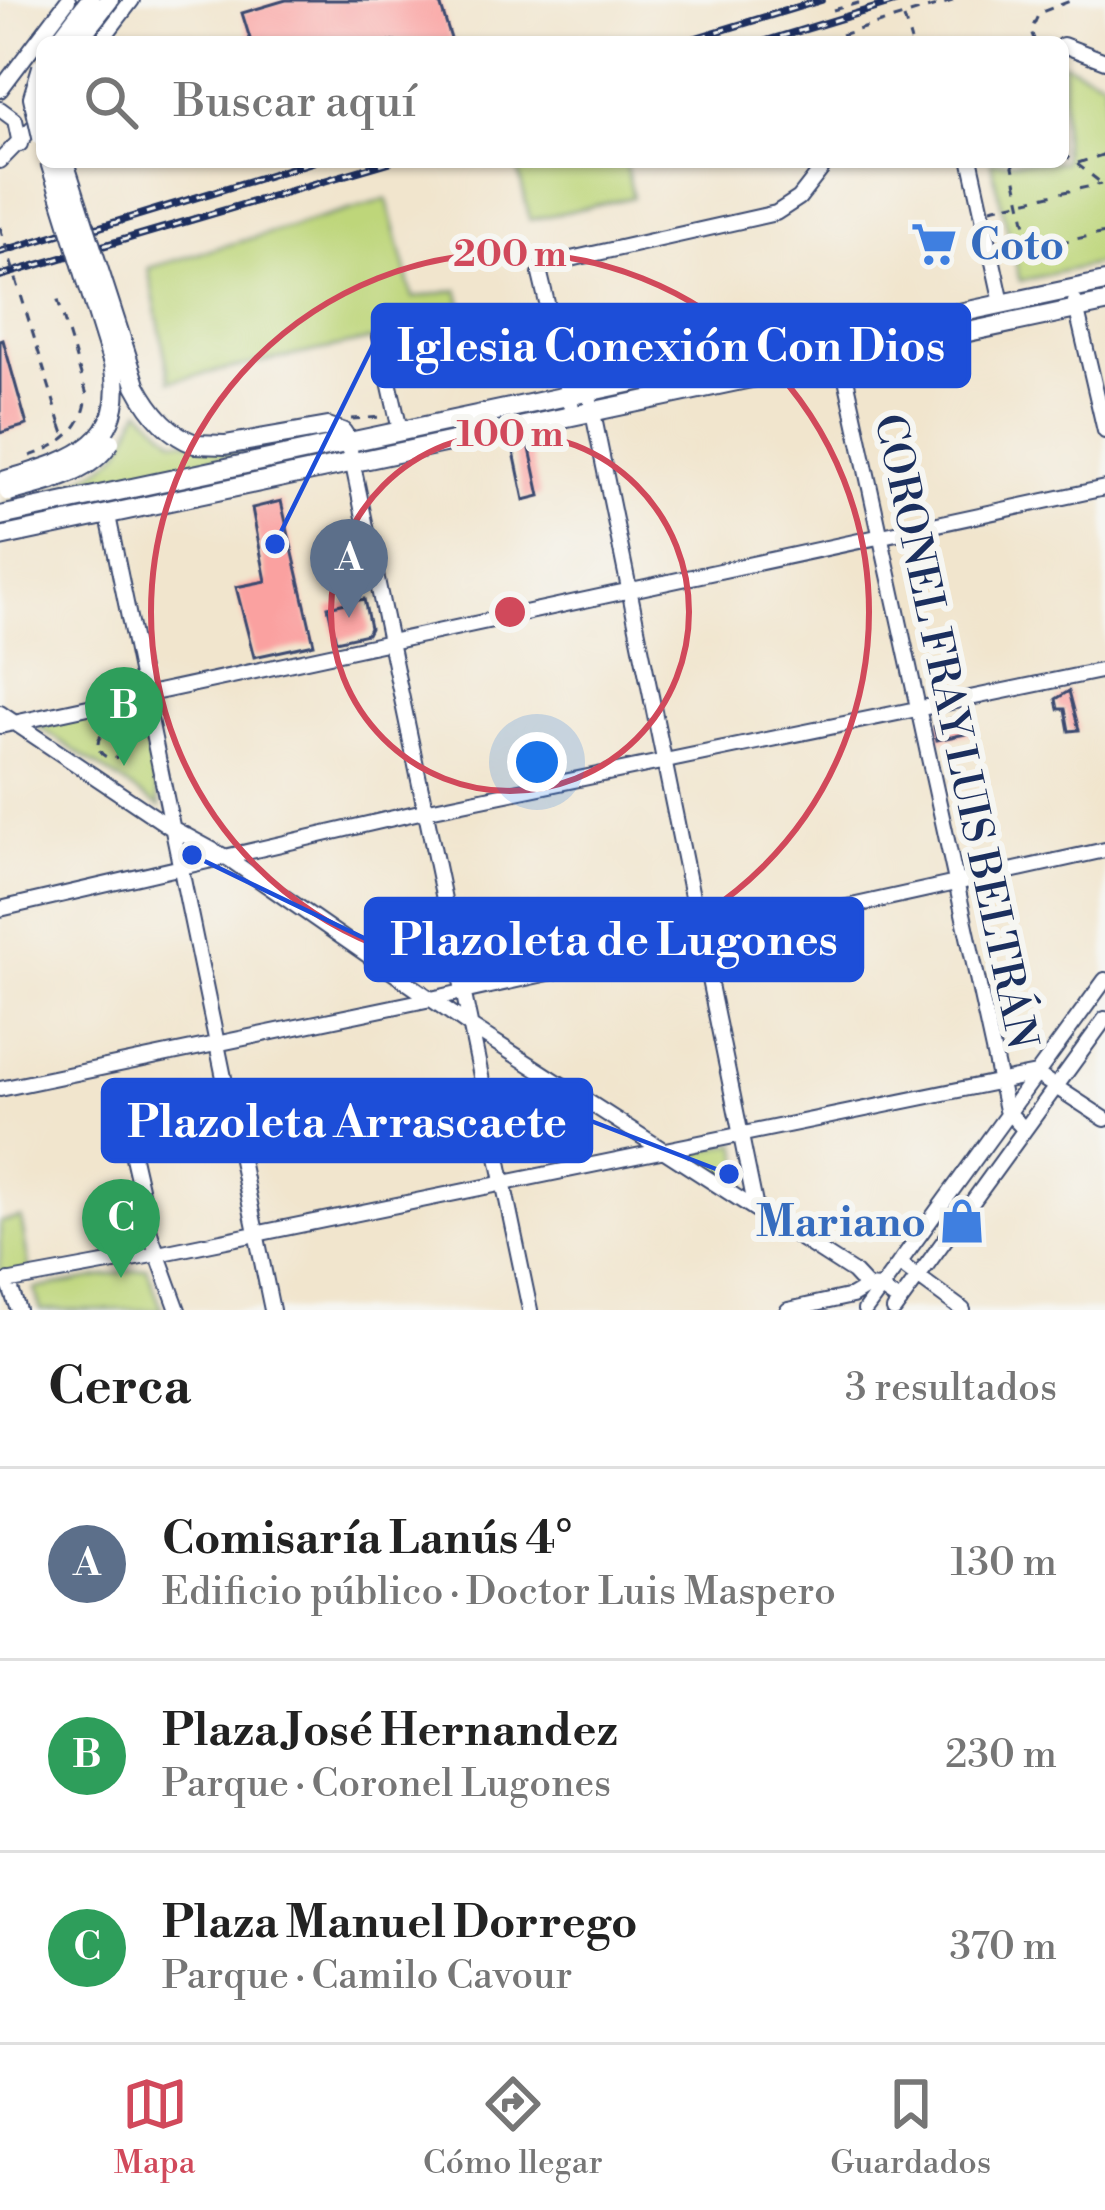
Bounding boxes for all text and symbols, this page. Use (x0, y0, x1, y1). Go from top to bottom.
search box (36, 36, 1069, 168)
icon: search (78, 69, 144, 135)
text: Buscar aquí (174, 74, 416, 131)
supermarket icon: Coto (909, 219, 959, 269)
place label: Coto (970, 220, 1064, 273)
text: 200 m (453, 233, 567, 278)
callout: Iglesia Conexión Con Dios (373, 305, 969, 386)
text: Iglesia Conexión Con Dios (397, 319, 945, 376)
street label: CORONEL FRAY LUIS BELTRÁN (861, 409, 1051, 1054)
text: 100 m (457, 413, 564, 458)
pin: A (310, 519, 388, 618)
centre of rings (489, 591, 531, 633)
pin: B (85, 667, 163, 766)
your location (507, 732, 567, 792)
callout: Plazoleta de Lugones (366, 899, 862, 980)
text: Plazoleta de Lugones (390, 913, 838, 970)
callout: Plazoleta Arrascaete (103, 1080, 591, 1161)
text: Plazoleta Arrascaete (127, 1095, 567, 1152)
pin: C (82, 1179, 160, 1278)
shop icon: Mariano (937, 1196, 987, 1246)
place label: Mariano (756, 1197, 926, 1250)
text: Cerca (48, 1356, 191, 1420)
text: 3 resultados (845, 1364, 1057, 1413)
text: Comisaría Lanús 4° (162, 1511, 572, 1568)
text: A (73, 1539, 101, 1588)
text: 130 m (951, 1539, 1057, 1588)
text: Edificio público · Doctor Luis Maspero (162, 1568, 836, 1617)
text: Plaza José Hernandez (162, 1703, 618, 1760)
text: B (72, 1731, 102, 1780)
text: 230 m (945, 1731, 1057, 1780)
text: Parque · Coronel Lugones (162, 1760, 611, 1809)
text: Plaza Manuel Dorrego (162, 1895, 637, 1952)
text: C (73, 1923, 101, 1972)
text: 370 m (949, 1923, 1057, 1972)
text: Parque · Camilo Cavour (162, 1952, 572, 2001)
tab: Mapa (114, 2071, 195, 2184)
tab: Cómo llegar (423, 2071, 603, 2184)
tab: Guardados (830, 2071, 991, 2184)

